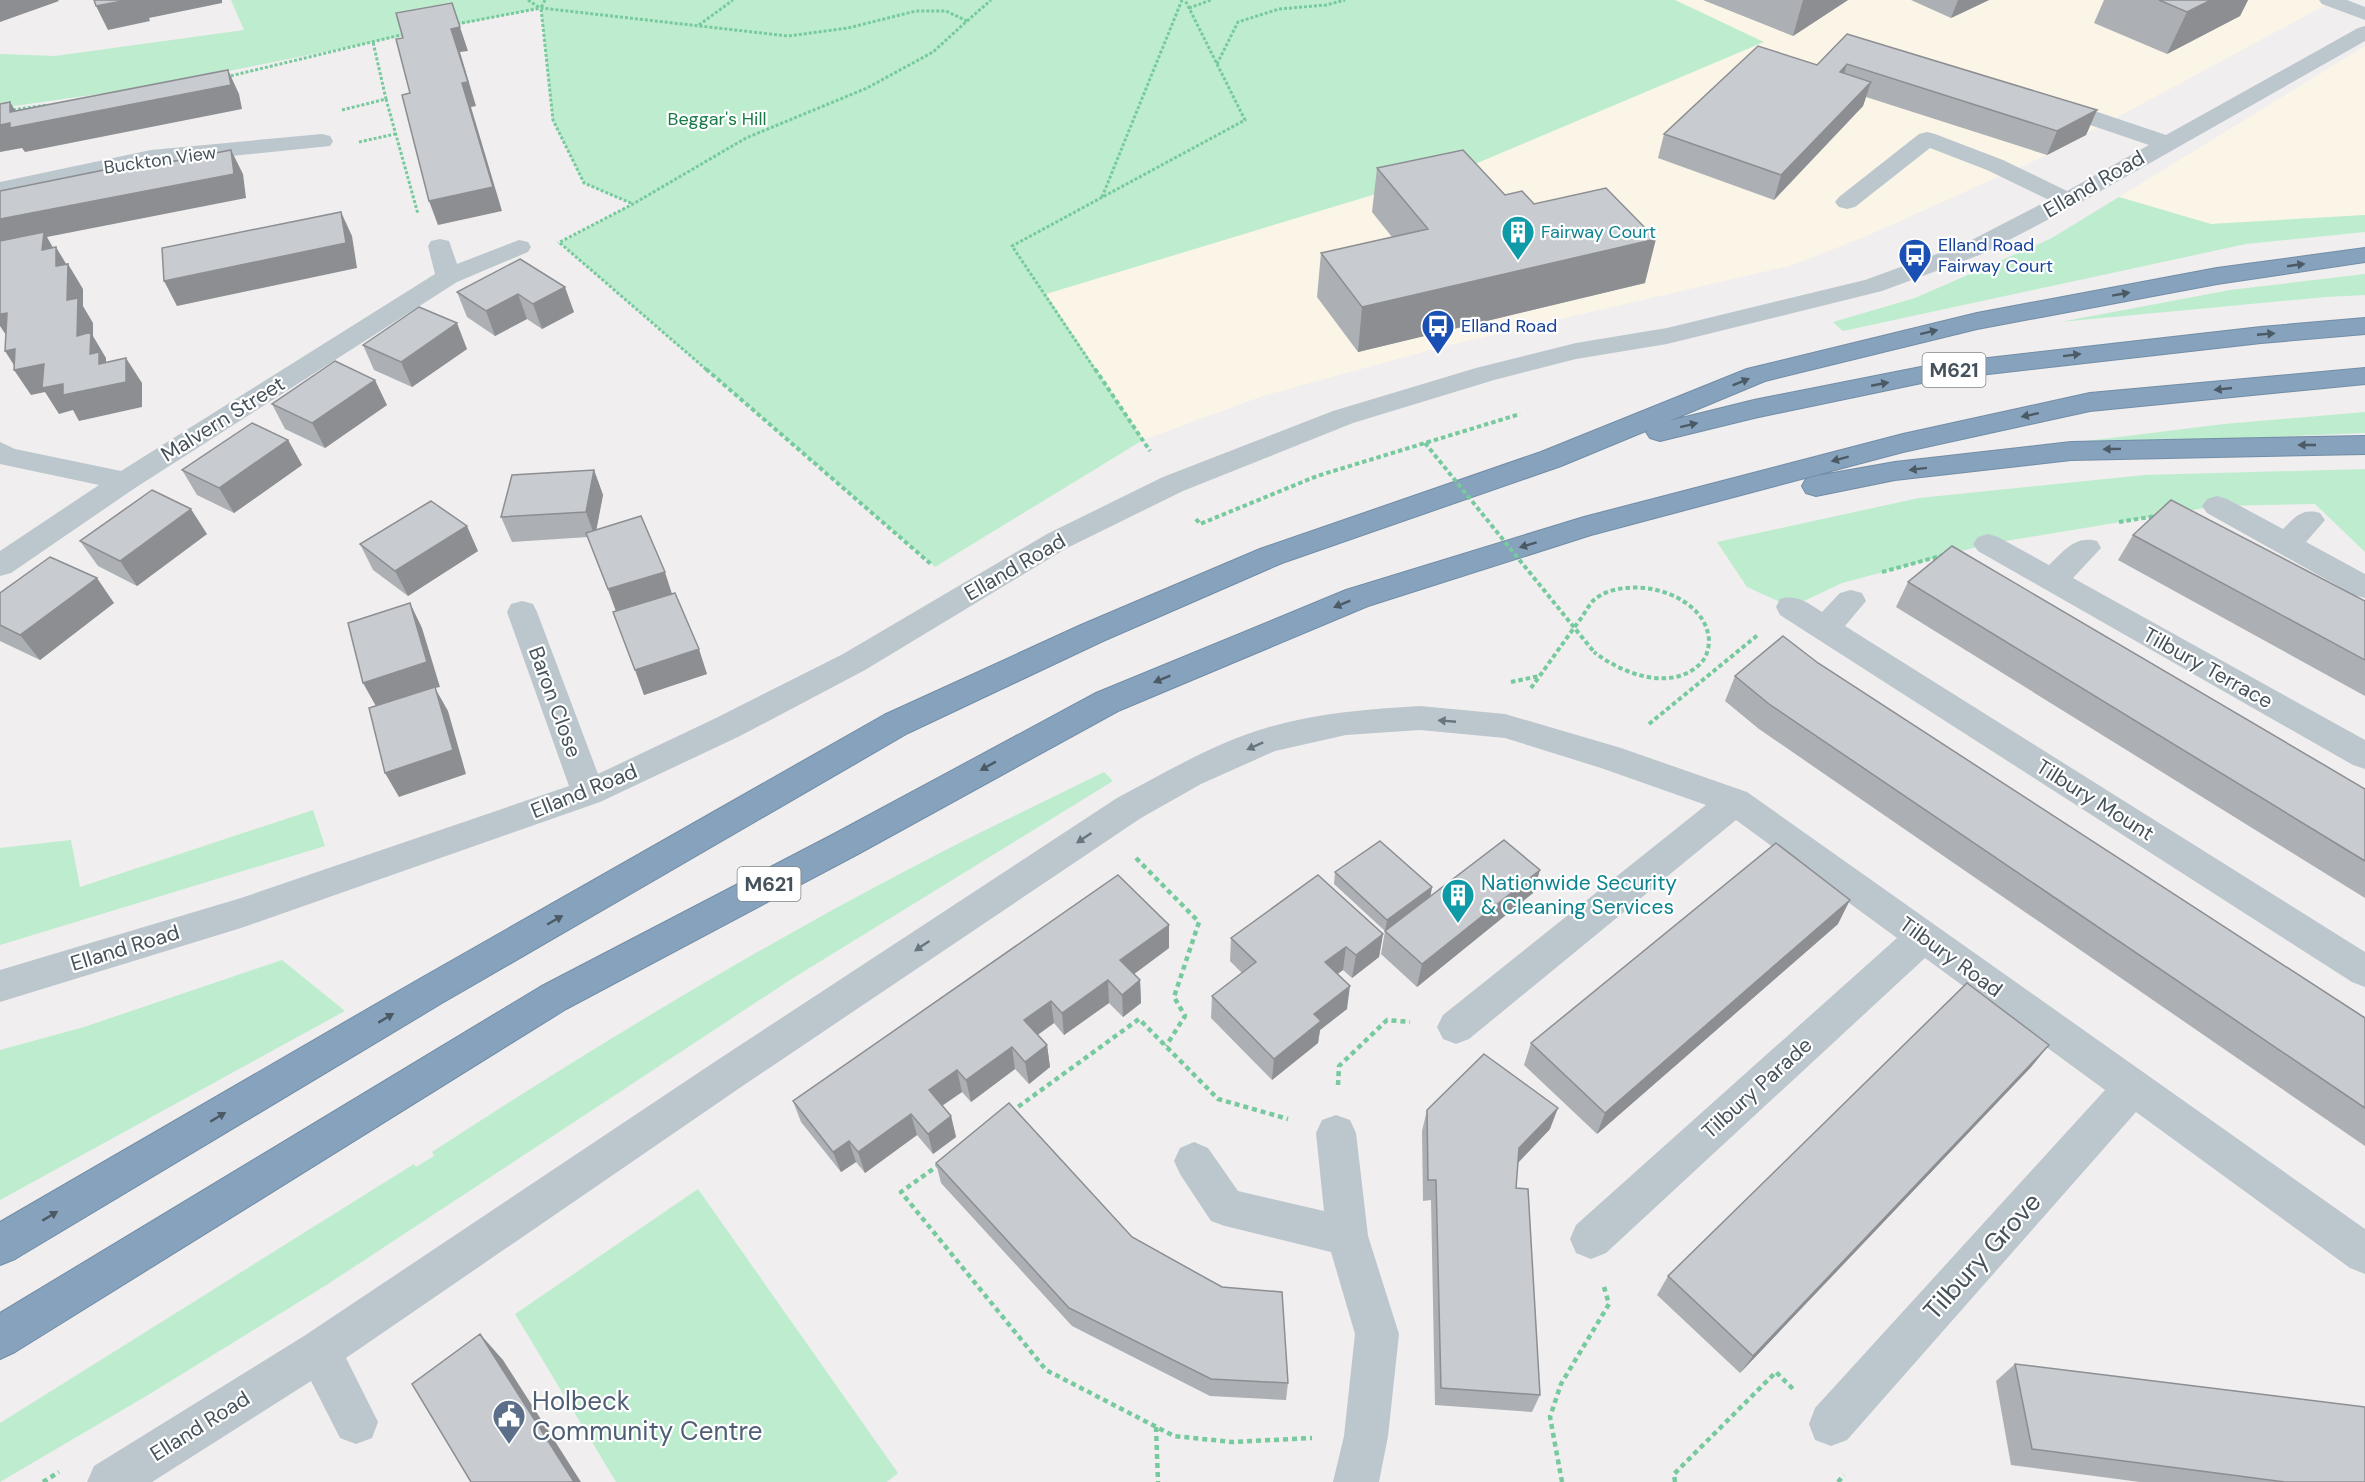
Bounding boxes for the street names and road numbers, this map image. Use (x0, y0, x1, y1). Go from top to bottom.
street label: Buckton View (102, 140, 218, 180)
street label: Elland Road (2038, 144, 2150, 224)
road number: M621 (1922, 353, 1986, 387)
street label: Malvern Street (156, 370, 290, 468)
street label: Elland Road (959, 527, 1071, 607)
street label: Tilbury Terrace (2138, 621, 2278, 715)
street label: Baron Close (522, 643, 588, 761)
street label: Tilbury Mount (2031, 753, 2159, 847)
street label: Elland Road (527, 757, 641, 825)
road number: M621 (738, 867, 800, 901)
street label: Tilbury Road (1894, 910, 2008, 1004)
street label: Elland Road (67, 918, 183, 978)
street label: Tilbury Parade (1696, 1031, 1818, 1145)
street label: Tilbury Grove (1916, 1185, 2048, 1327)
street label: Elland Road (145, 1384, 255, 1468)

